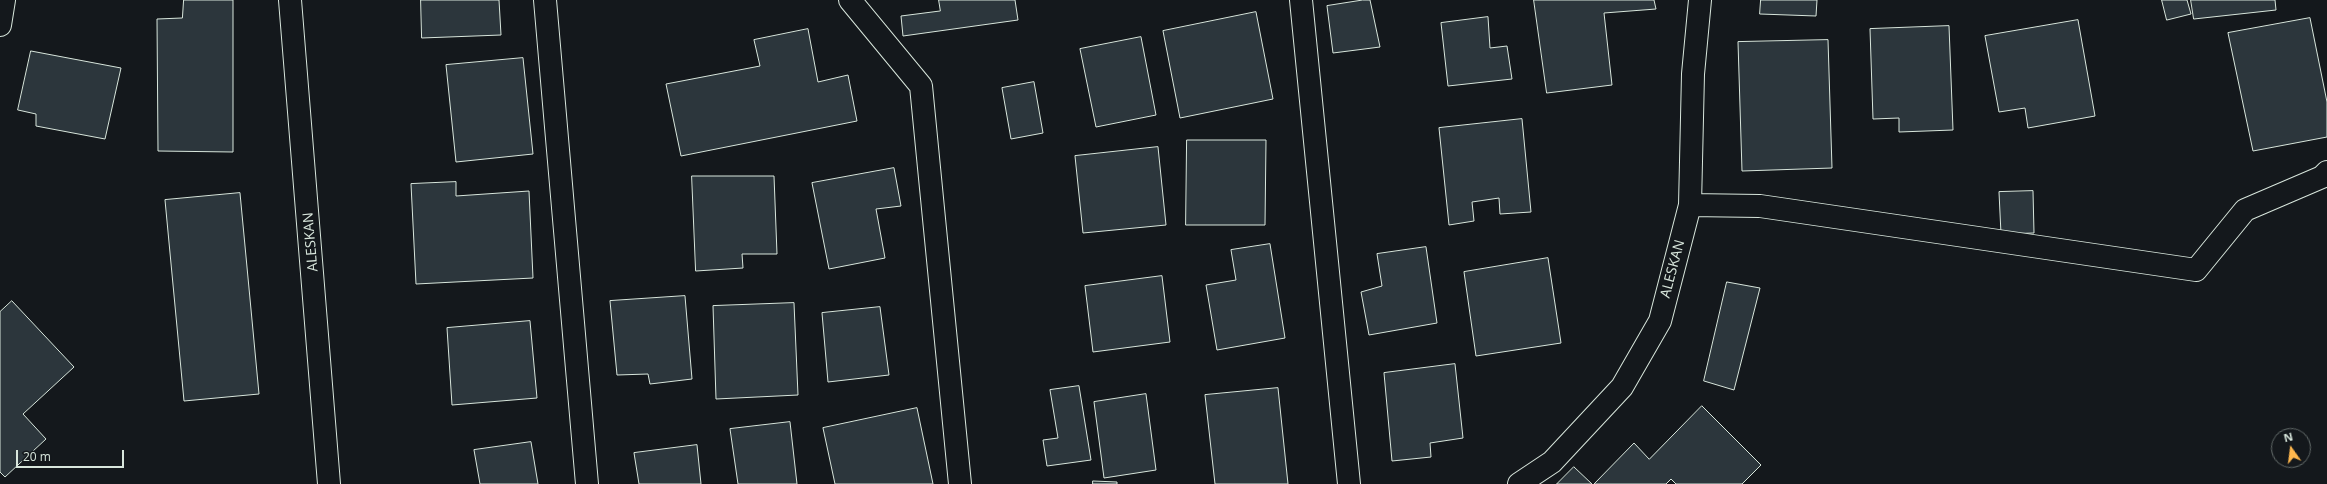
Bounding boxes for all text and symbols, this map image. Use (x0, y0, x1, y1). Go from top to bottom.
street label: ALESKAN (300, 212, 322, 272)
street label: ALESKAN (1657, 238, 1689, 300)
north arrow (2271, 428, 2311, 468)
text: N (2282, 428, 2294, 445)
scale bar (18, 442, 126, 468)
text: 20 m (23, 448, 51, 465)

